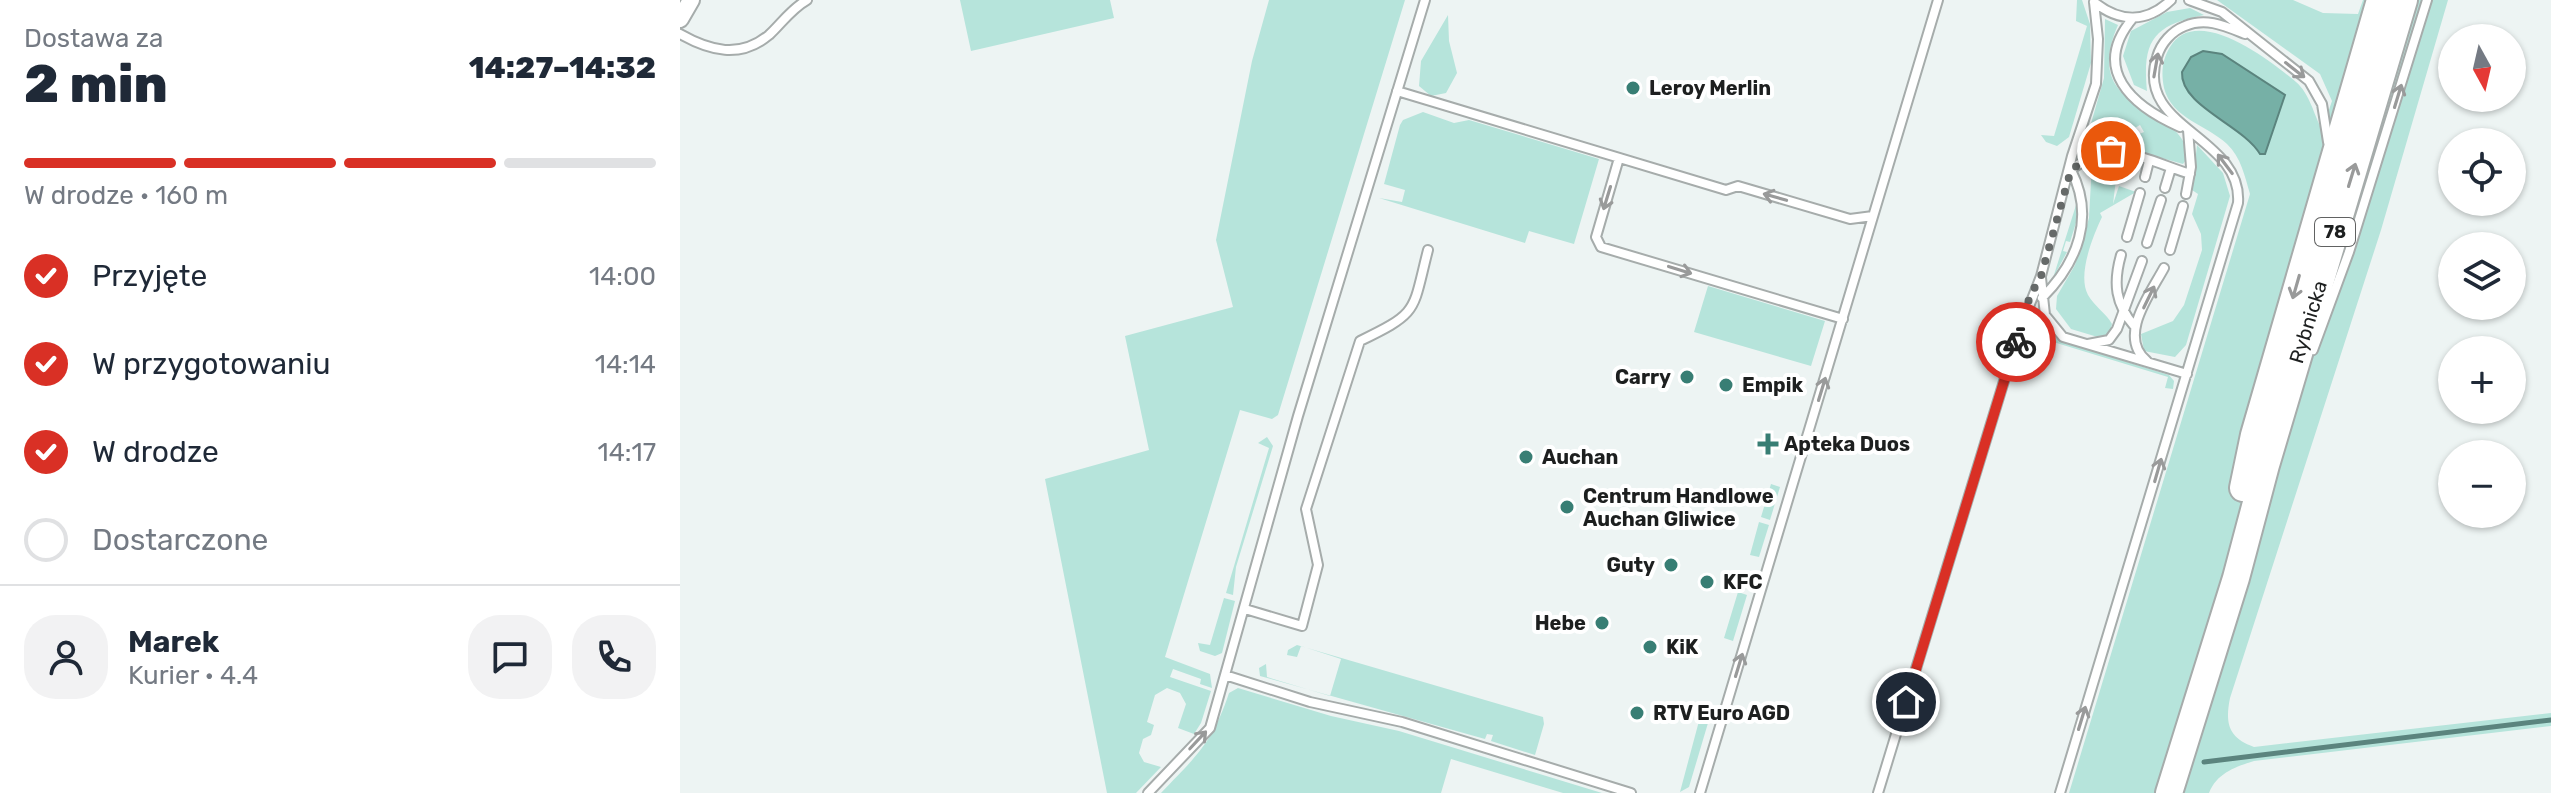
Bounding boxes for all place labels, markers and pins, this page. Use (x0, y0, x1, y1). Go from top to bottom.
place label: Leroy Merlin (1649, 76, 1771, 100)
marker: Leroy Merlin (1624, 79, 1642, 97)
pin (2077, 117, 2145, 185)
place label: Carry (1615, 365, 1671, 389)
marker: Carry (1678, 368, 1696, 386)
place label: Empik (1742, 373, 1803, 397)
marker: Empik (1717, 376, 1735, 394)
place label: Apteka Duos (1784, 432, 1910, 456)
marker: Apteka Duos (1759, 435, 1777, 453)
place label: Auchan (1542, 445, 1619, 469)
marker: Auchan (1517, 448, 1535, 466)
place label: Centrum Handlowe Auchan Gliwice (1583, 484, 1774, 531)
marker: Centrum Handlowe Auchan Gliwice (1558, 498, 1576, 516)
place label: Guty (1607, 553, 1655, 577)
marker: Guty (1662, 556, 1680, 574)
place label: KFC (1723, 570, 1763, 594)
marker: KFC (1698, 573, 1716, 591)
place label: Hebe (1535, 611, 1586, 635)
marker: Hebe (1593, 614, 1611, 632)
place label: KiK (1666, 635, 1699, 659)
marker: KiK (1641, 638, 1659, 656)
pin (1872, 668, 1940, 736)
place label: RTV Euro AGD (1653, 701, 1790, 725)
marker: RTV Euro AGD (1628, 704, 1646, 722)

